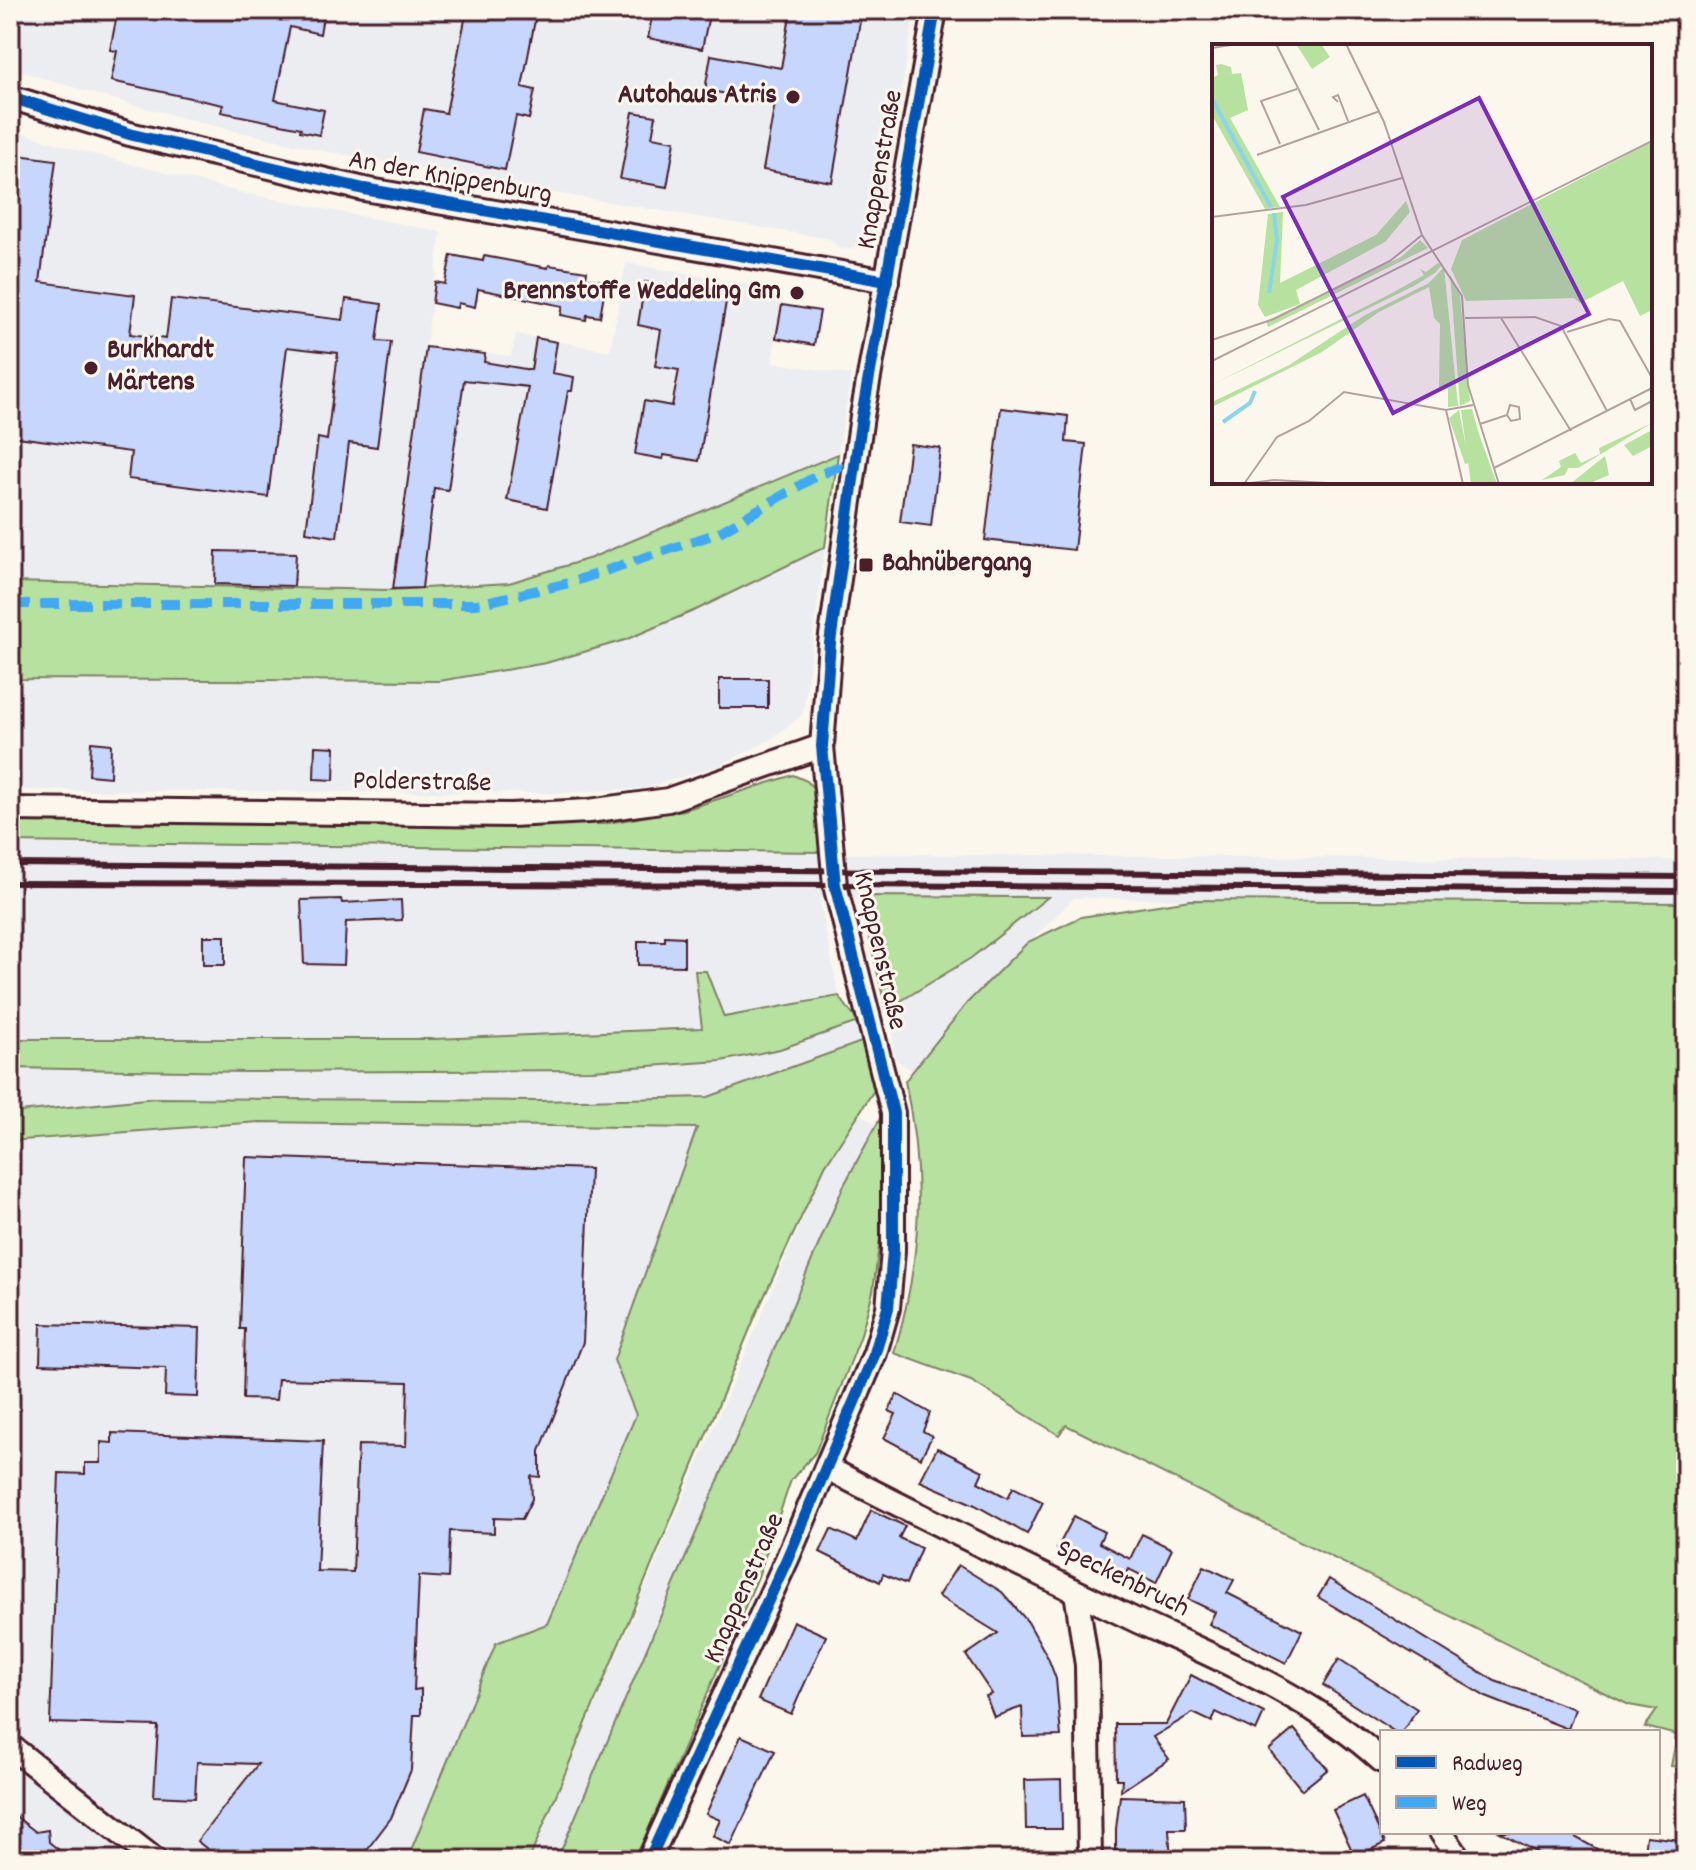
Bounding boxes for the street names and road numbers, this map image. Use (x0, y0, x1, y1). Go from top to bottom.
street label: Knappenstraße (848, 87, 916, 253)
street label: An der Knippenburg (345, 141, 555, 217)
street label: Polderstraße (352, 763, 492, 805)
street label: Knappenstraße (840, 868, 916, 1034)
street label: Knappenstraße (695, 1507, 797, 1671)
street label: Speckenbruch (1048, 1530, 1196, 1630)

